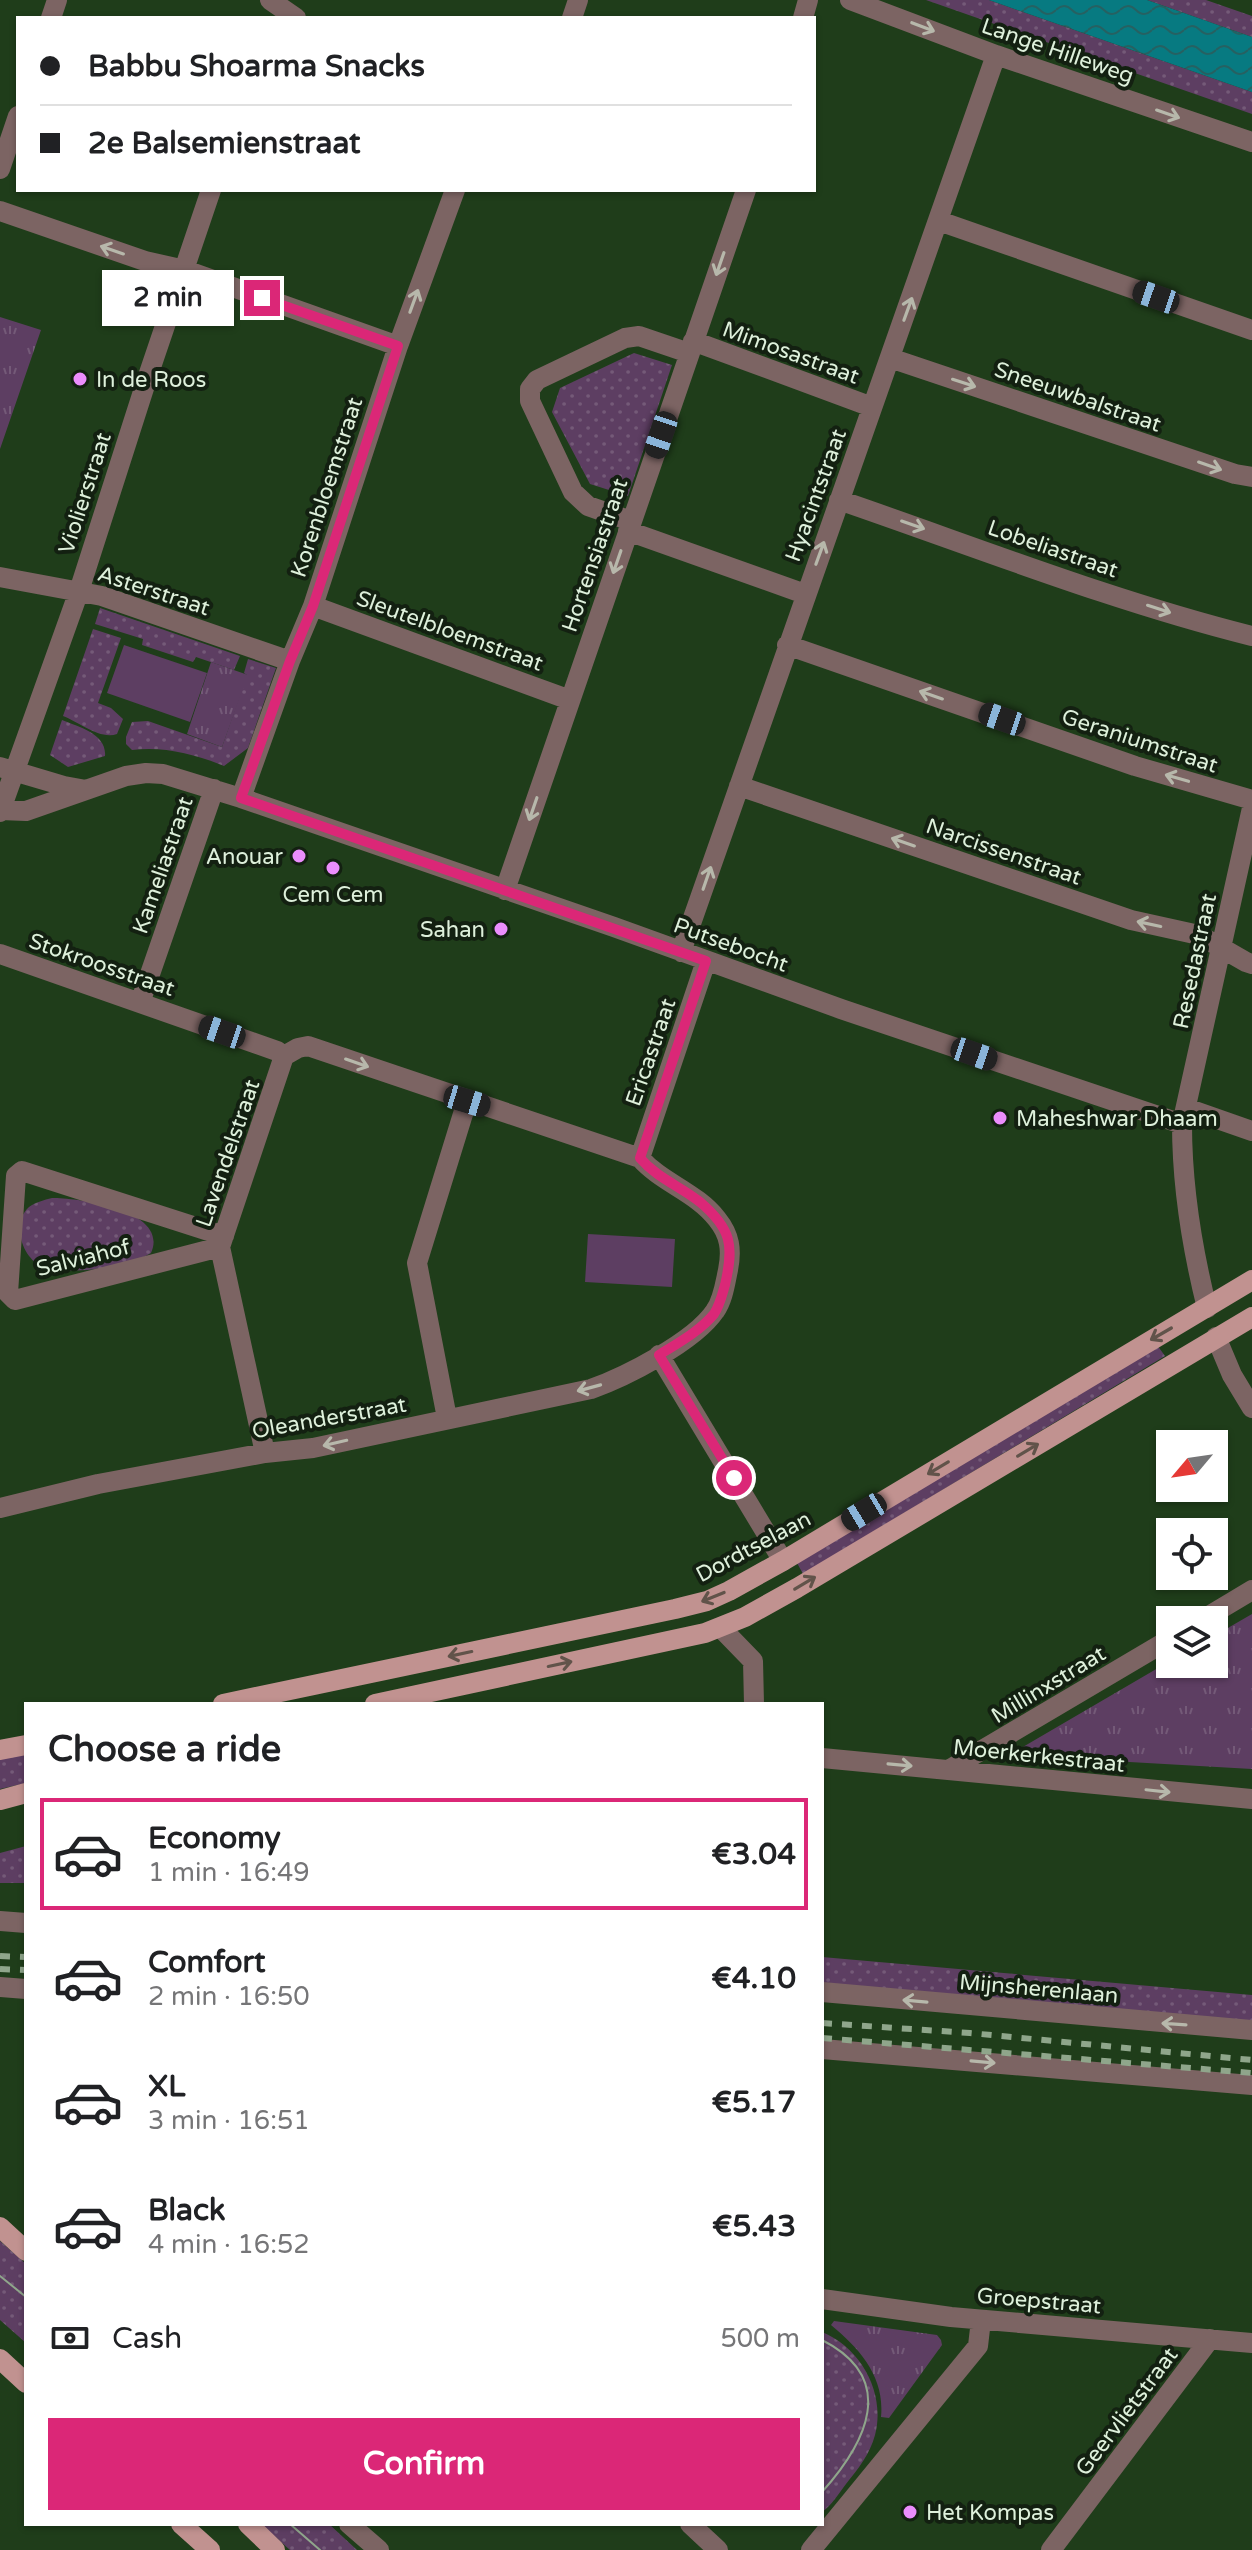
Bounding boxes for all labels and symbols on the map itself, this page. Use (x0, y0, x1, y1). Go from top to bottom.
street label: Lange Hilleweg (978, 13, 1137, 89)
one-way arrow (910, 21, 935, 36)
one-way arrow (1156, 108, 1181, 123)
one-way arrow (99, 241, 124, 256)
one-way arrow (712, 251, 726, 275)
callout: 2 min (102, 270, 234, 326)
car (1129, 278, 1183, 316)
route end (244, 280, 280, 316)
one-way arrow (408, 290, 422, 314)
one-way arrow (902, 297, 916, 322)
street label: Mimosastraat (719, 316, 862, 390)
street label: Sneeuwbalstraat (991, 356, 1164, 438)
place label: In de Roos (96, 367, 206, 393)
marker: In de Roos (71, 370, 89, 388)
one-way arrow (951, 376, 976, 391)
street label: Korenbloemstraat (286, 394, 368, 581)
car (642, 408, 680, 462)
street label: Hyacintstraat (780, 425, 852, 565)
street label: Violierstraat (53, 429, 117, 557)
one-way arrow (1198, 459, 1223, 474)
street label: Hortensiastraat (556, 475, 633, 636)
street label: Lobeliastraat (984, 515, 1121, 583)
one-way arrow (900, 519, 925, 534)
one-way arrow (814, 542, 828, 566)
one-way arrow (609, 550, 624, 575)
street label: Asterstraat (94, 561, 213, 621)
street label: Sleutelbloemstraat (353, 585, 546, 677)
one-way arrow (1146, 602, 1172, 617)
one-way arrow (919, 686, 944, 701)
car (975, 700, 1029, 738)
street label: Geraniumstraat (1058, 703, 1221, 778)
one-way arrow (1165, 770, 1191, 785)
street label: Kameliastraat (127, 793, 199, 937)
one-way arrow (525, 796, 540, 821)
street label: Narcissenstraat (923, 813, 1085, 891)
one-way arrow (891, 833, 916, 848)
place label: Anouar (206, 844, 284, 870)
marker: Anouar (290, 847, 308, 865)
marker: Cem Cem (324, 859, 342, 877)
one-way arrow (700, 866, 715, 891)
place label: Cem Cem (283, 882, 383, 908)
street label: Resedastraat (1168, 891, 1222, 1031)
street label: Putsebocht (670, 912, 791, 978)
one-way arrow (1137, 916, 1163, 931)
place label: Sahan (420, 917, 485, 943)
marker: Sahan (492, 920, 510, 938)
street label: Stokroosstraat (25, 928, 178, 1002)
street label: Ericastraat (620, 995, 681, 1110)
car (195, 1013, 249, 1051)
car (947, 1035, 1001, 1073)
one-way arrow (344, 1056, 369, 1071)
street label: Lavendelstraat (191, 1076, 265, 1230)
car (441, 1083, 493, 1119)
place label: Maheshwar Dhaam (1016, 1106, 1218, 1132)
marker: Maheshwar Dhaam (991, 1109, 1009, 1127)
street label: Salviahof (34, 1234, 134, 1282)
one-way arrow (1150, 1327, 1173, 1343)
one-way arrow (577, 1382, 603, 1397)
street label: Oleanderstraat (250, 1392, 408, 1444)
north arrow (1156, 1430, 1228, 1502)
one-way arrow (323, 1436, 349, 1451)
one-way arrow (1016, 1442, 1039, 1458)
route start (716, 1460, 752, 1496)
one-way arrow (927, 1460, 950, 1476)
car (837, 1489, 891, 1535)
street label: Dordtselaan (692, 1506, 815, 1588)
one-way arrow (793, 1575, 816, 1591)
one-way arrow (701, 1591, 726, 1606)
street label: Millinxstraat (987, 1641, 1110, 1729)
one-way arrow (447, 1648, 473, 1663)
one-way arrow (547, 1656, 573, 1671)
street label: Moerkerkestraat (952, 1734, 1126, 1778)
one-way arrow (886, 1758, 913, 1773)
one-way arrow (1144, 1784, 1171, 1799)
street label: Mijnsherenlaan (958, 1969, 1119, 2009)
one-way arrow (902, 1993, 929, 2008)
one-way arrow (1161, 2016, 1188, 2031)
one-way arrow (969, 2055, 996, 2070)
street label: Groepstraat (976, 2283, 1102, 2319)
street label: Geervlietstraat (1070, 2342, 1183, 2481)
place label: Het Kompas (926, 2500, 1054, 2526)
marker: Het Kompas (901, 2503, 919, 2521)

